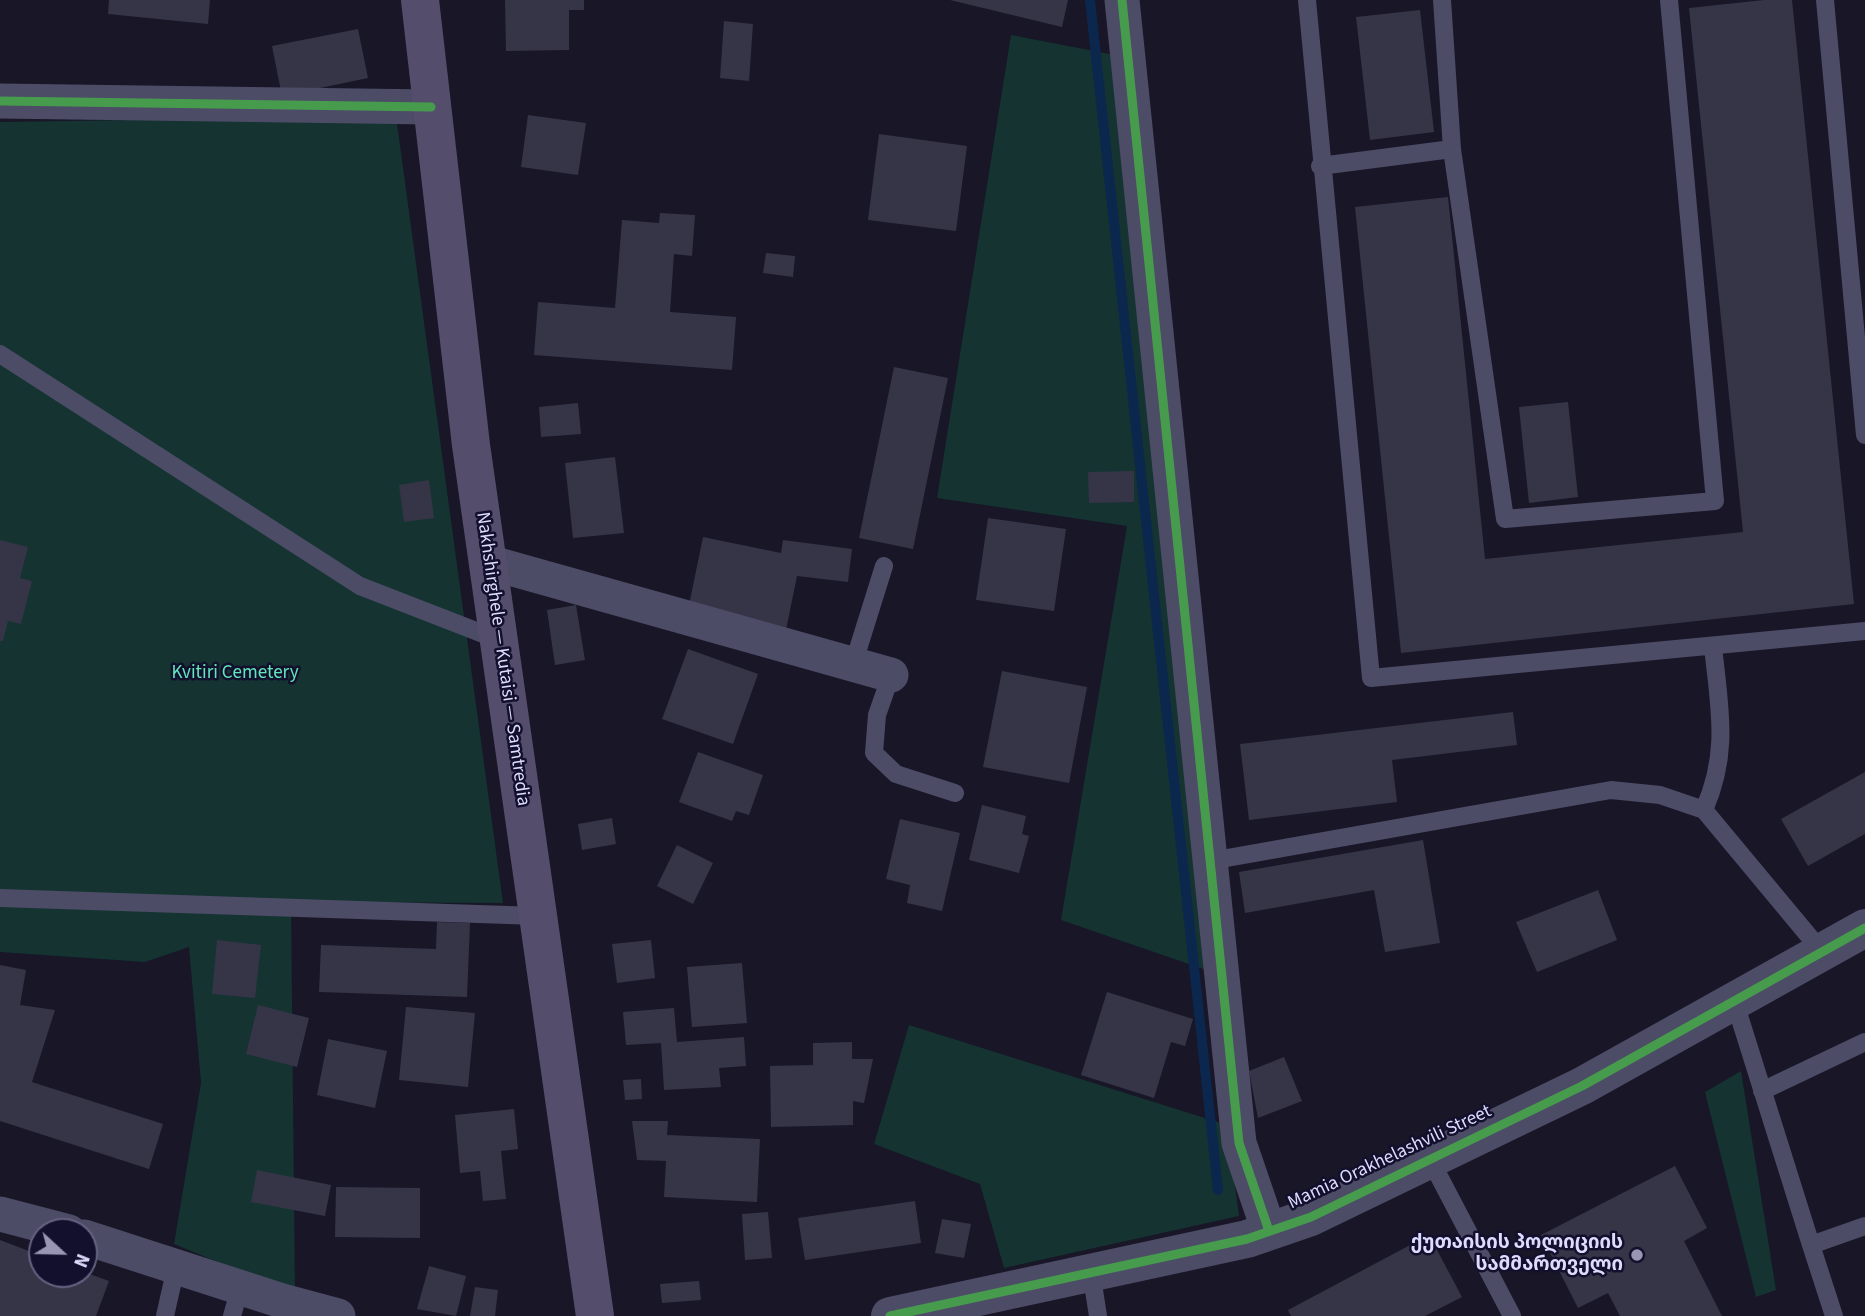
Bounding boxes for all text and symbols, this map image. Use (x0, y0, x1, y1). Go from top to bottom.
street label: Nakhshirghele — Kutaisi — Samtredia (470, 511, 534, 807)
park label: Kvitiri Cemetery (171, 663, 299, 685)
street label: Mamia Orakhelashvili Street (1285, 1101, 1495, 1215)
north arrow (28, 1218, 98, 1288)
place label: ქუთაისის პოლიციის სამმართველი (1411, 1233, 1623, 1277)
marker: ქუთაისის პოლიციის სამმართველი (1629, 1247, 1645, 1263)
text: N (66, 1249, 96, 1271)

